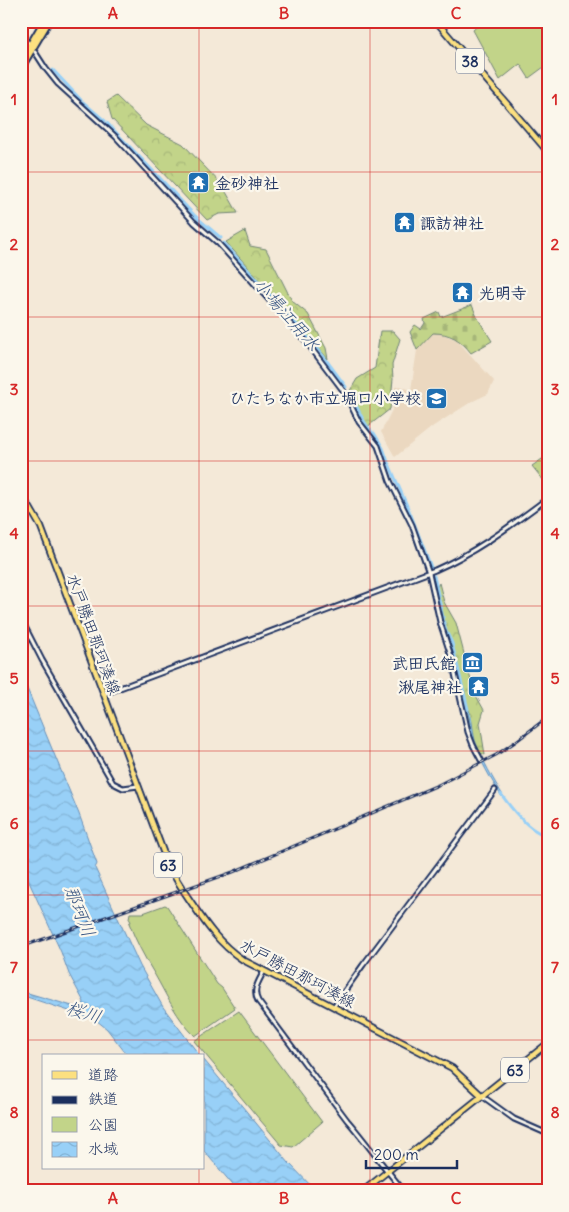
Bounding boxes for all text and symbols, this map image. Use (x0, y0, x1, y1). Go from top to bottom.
text: A (108, 3, 118, 23)
text: B (279, 3, 290, 23)
text: C (451, 3, 462, 23)
road number: 38 (456, 48, 484, 74)
text: 1 (11, 89, 17, 109)
text: 1 (552, 89, 558, 109)
temple icon: 金砂神社 (187, 171, 211, 195)
place label: 金砂神社 (215, 173, 279, 193)
temple icon: 諏訪神社 (392, 211, 416, 235)
place label: 諏訪神社 (420, 213, 484, 233)
text: 2 (10, 234, 19, 254)
text: 2 (551, 234, 560, 254)
water label: 小場江用水 (249, 272, 325, 356)
temple icon: 光明寺 (451, 281, 475, 305)
place label: 光明寺 (479, 283, 527, 303)
text: 3 (9, 379, 19, 399)
text: 3 (550, 379, 560, 399)
school or university icon: ひたちなか市立堀口小学校 (425, 386, 449, 410)
place label: ひたちなか市立堀口小学校 (229, 388, 421, 408)
text: 4 (9, 523, 19, 543)
text: 4 (550, 523, 560, 543)
street label: 水戸勝田那珂湊線 (63, 570, 125, 698)
museum icon: 武田氏館 (460, 651, 484, 675)
place label: 武田氏館 (392, 653, 456, 673)
text: 5 (9, 668, 19, 688)
text: 5 (550, 668, 560, 688)
temple icon: 湫尾神社 (466, 675, 490, 699)
place label: 湫尾神社 (398, 677, 462, 697)
text: 6 (9, 813, 19, 833)
text: 6 (550, 813, 560, 833)
road number: 63 (154, 852, 182, 878)
water label: 那珂川 (59, 882, 101, 940)
street label: 水戸勝田那珂湊線 (237, 934, 359, 1012)
text: 7 (10, 957, 18, 977)
text: 7 (551, 957, 559, 977)
water label: 桜川 (63, 996, 105, 1028)
legend (42, 1054, 205, 1170)
road number: 63 (501, 1058, 529, 1082)
text: 道路 (88, 1065, 118, 1084)
text: 鉄道 (88, 1089, 118, 1108)
text: 8 (9, 1102, 19, 1122)
text: 8 (550, 1102, 560, 1122)
text: 公園 (88, 1115, 118, 1134)
scale bar (366, 1137, 458, 1169)
text: 水域 (88, 1139, 118, 1158)
text: 200 m (374, 1145, 419, 1164)
text: A (108, 1188, 118, 1208)
text: B (279, 1188, 290, 1208)
text: C (451, 1188, 462, 1208)

